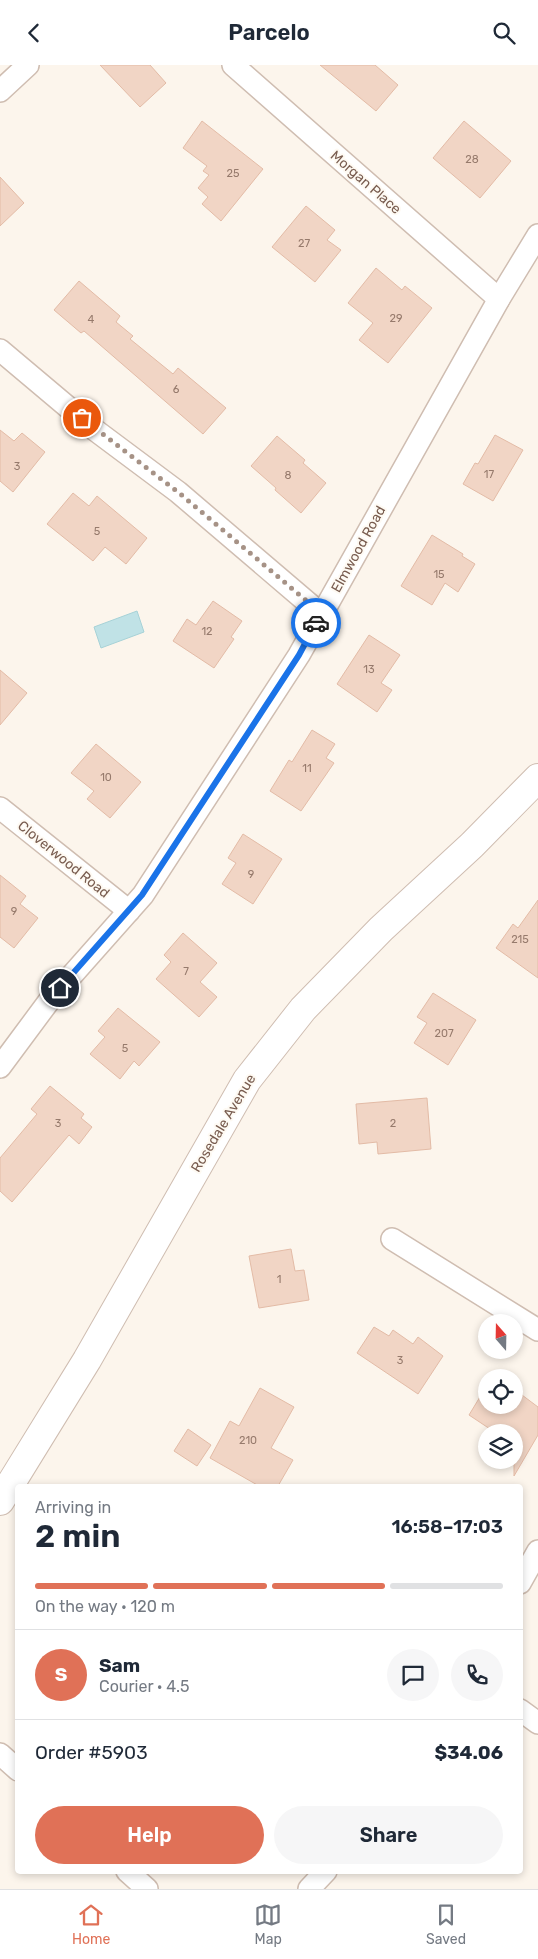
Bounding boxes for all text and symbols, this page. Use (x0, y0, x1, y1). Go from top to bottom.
icon: back (20, 19, 48, 47)
text: Parcelo (228, 19, 310, 46)
icon: search (490, 19, 518, 47)
street label: Morgan Place (327, 147, 405, 218)
house number: 28 (465, 153, 479, 166)
house number: 25 (227, 167, 240, 180)
house number: 27 (298, 237, 310, 250)
house number: 29 (390, 312, 402, 325)
house number: 4 (88, 313, 95, 326)
house number: 6 (173, 383, 180, 396)
pin (61, 397, 103, 439)
icon: bag (68, 404, 96, 432)
house number: 3 (14, 460, 21, 473)
house number: 17 (484, 468, 495, 481)
house number: 8 (285, 469, 292, 482)
street label: Elmwood Road (328, 503, 389, 595)
house number: 5 (94, 525, 101, 538)
house number: 15 (433, 568, 445, 581)
courier (291, 598, 341, 648)
icon: car (302, 609, 330, 637)
house number: 12 (201, 625, 213, 638)
house number: 13 (363, 663, 375, 676)
house number: 11 (302, 762, 312, 775)
house number: 10 (100, 771, 112, 784)
street label: Cloverwood Road (14, 817, 113, 902)
house number: 9 (248, 868, 254, 881)
house number: 9 (11, 905, 17, 918)
house number: 215 (511, 933, 529, 946)
house number: 7 (183, 965, 189, 978)
pin (39, 967, 81, 1009)
icon: home (46, 974, 74, 1002)
house number: 207 (434, 1027, 454, 1040)
house number: 5 (122, 1042, 129, 1055)
street label: Rosedale Avenue (187, 1071, 260, 1175)
house number: 3 (55, 1117, 62, 1130)
house number: 2 (390, 1117, 396, 1130)
house number: 1 (277, 1273, 281, 1286)
north arrow (478, 1314, 522, 1359)
map controls (478, 1314, 523, 1469)
house number: 3 (397, 1354, 404, 1367)
button: locate (478, 1369, 523, 1414)
button: layers (478, 1424, 523, 1469)
house number: 210 (239, 1434, 257, 1447)
text: Arriving in (35, 1498, 111, 1517)
text: 16:58–17:03 (391, 1515, 503, 1538)
text: 2 min (35, 1517, 120, 1555)
text: On the way · 120 m (35, 1597, 175, 1616)
button: chat (387, 1649, 439, 1701)
button: phone (451, 1649, 503, 1701)
text: Sam (99, 1654, 140, 1677)
text: S (55, 1663, 67, 1686)
text: Courier · 4.5 (99, 1677, 189, 1696)
text: Order #5903 (35, 1741, 148, 1764)
text: $34.06 (434, 1741, 503, 1764)
button: Help (35, 1806, 264, 1864)
button: Share (274, 1806, 503, 1864)
tab: Home (72, 1901, 110, 1948)
tab: Map (254, 1901, 282, 1948)
tab: Saved (426, 1901, 466, 1948)

